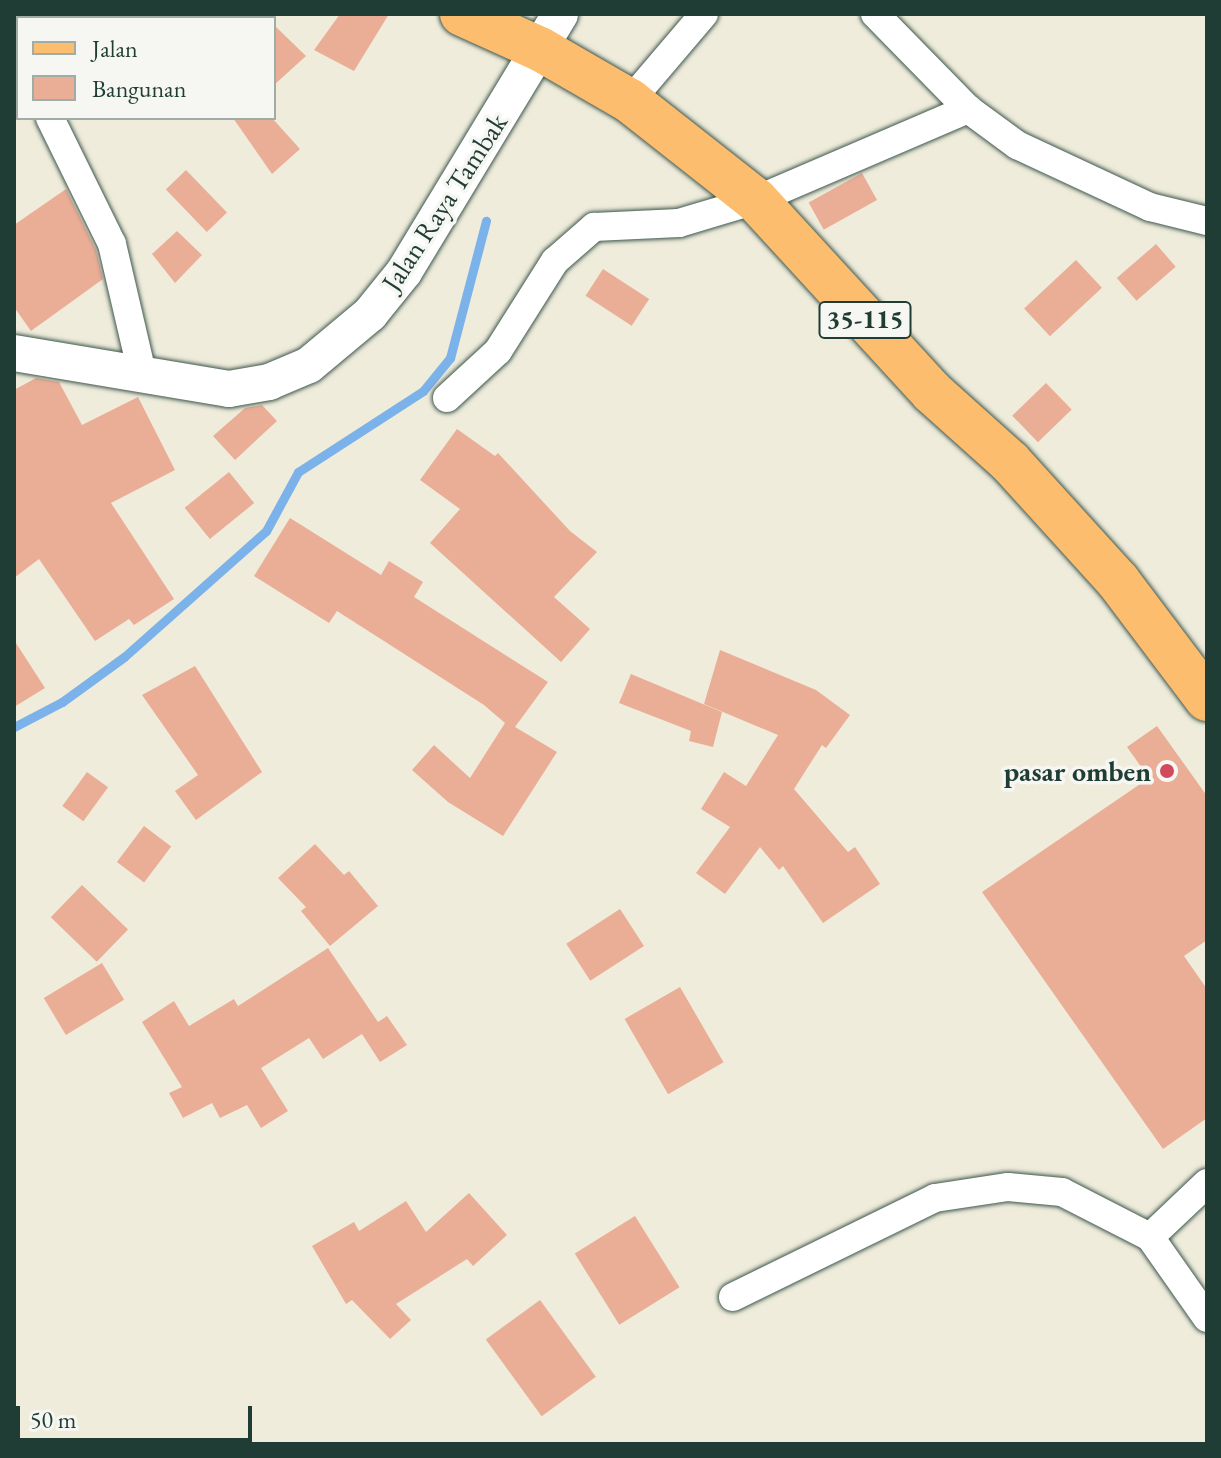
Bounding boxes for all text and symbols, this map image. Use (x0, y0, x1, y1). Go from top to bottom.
legend (16, 16, 276, 120)
text: Jalan (92, 33, 138, 64)
text: Bangunan (92, 73, 186, 104)
street label: Jalan Raya Tambak (374, 107, 514, 297)
road number: 35-115 (817, 298, 913, 342)
place label: pasar omben (1004, 754, 1151, 788)
marker: pasar omben (1158, 762, 1176, 780)
scale bar (20, 1390, 256, 1440)
text: 50 m (30, 1404, 77, 1435)

